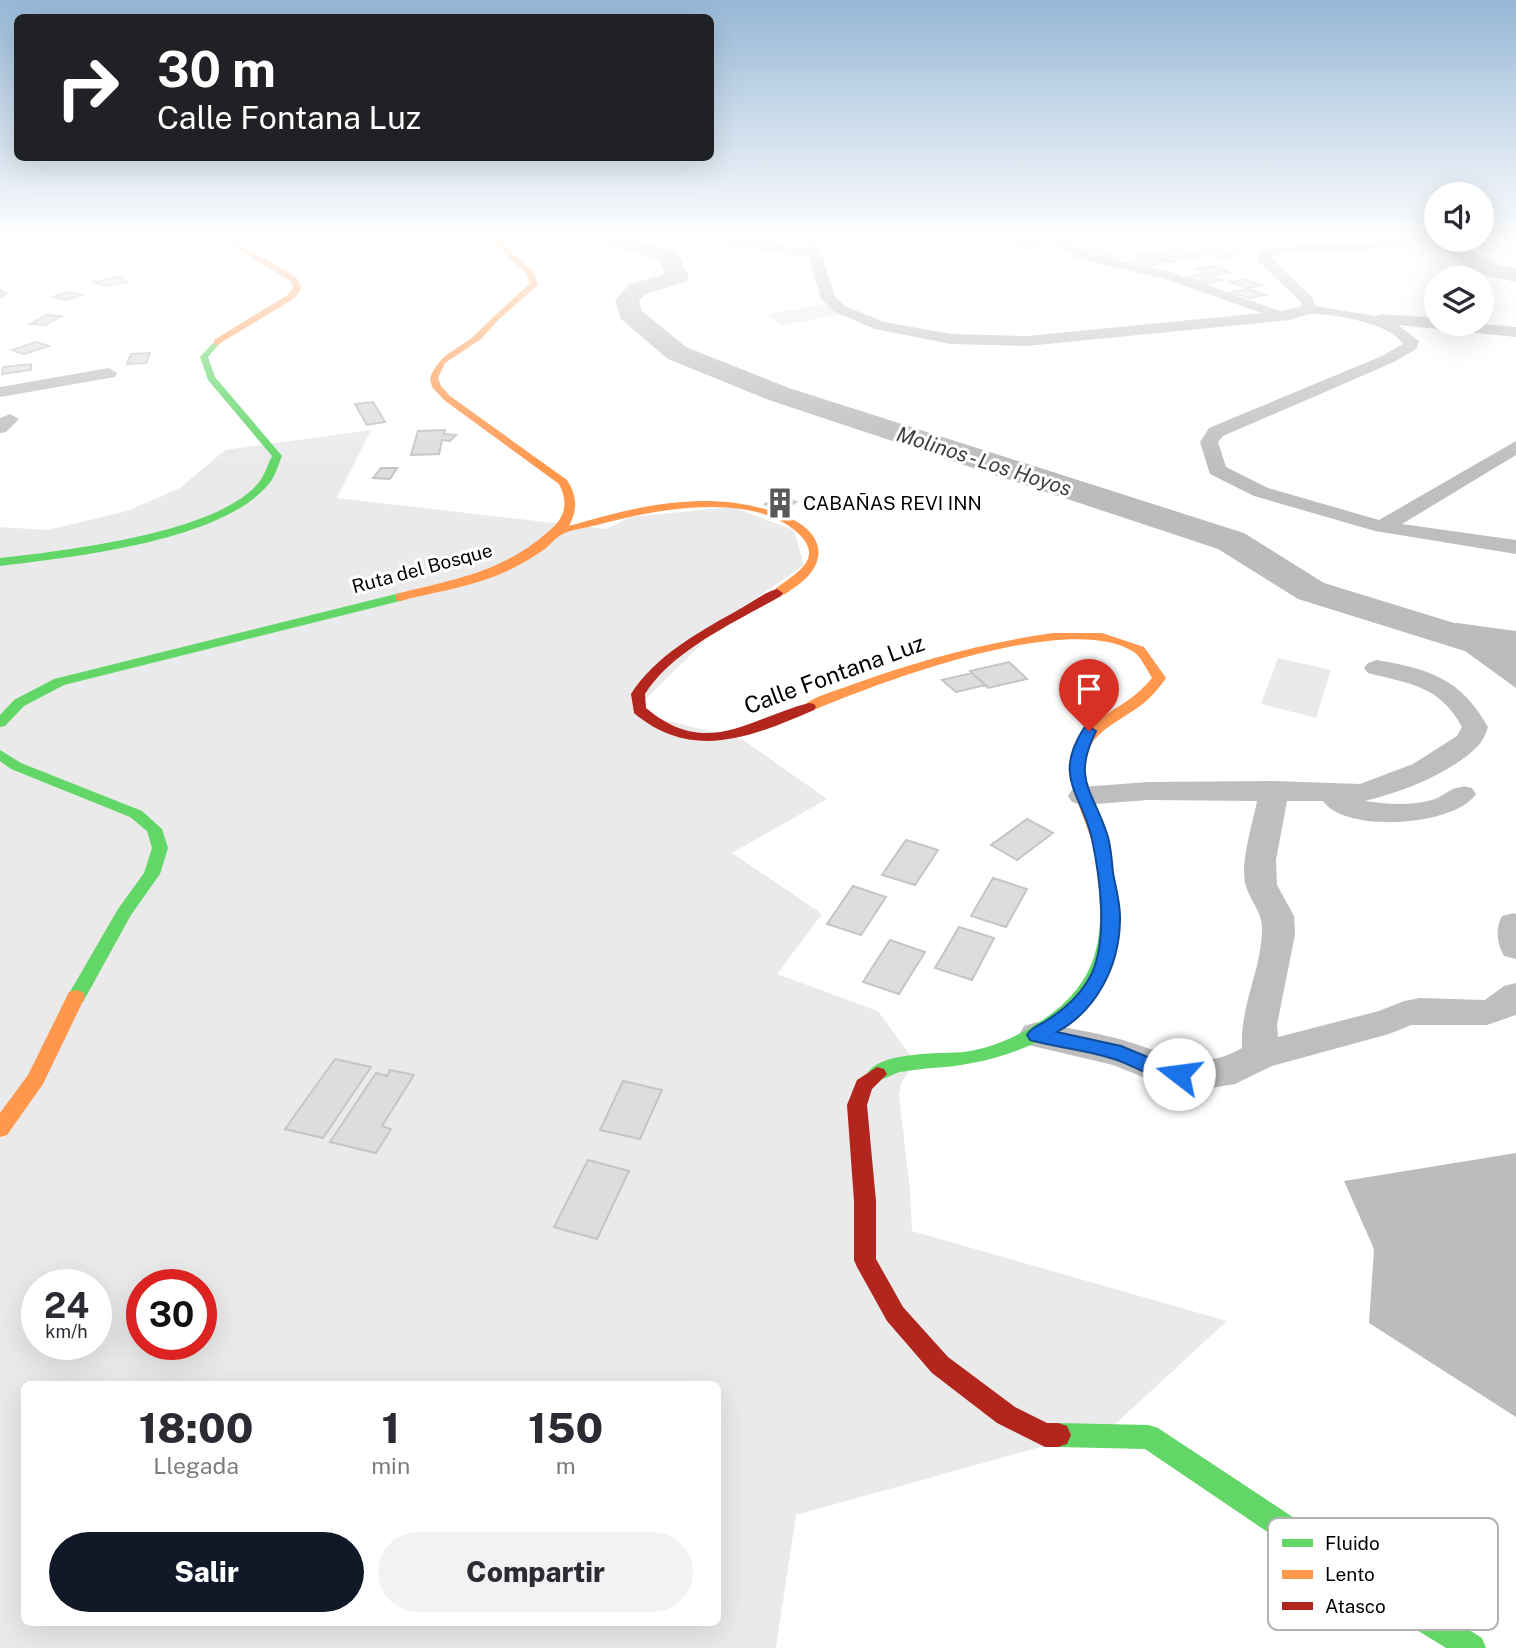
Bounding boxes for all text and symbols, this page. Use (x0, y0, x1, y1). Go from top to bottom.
text: 30 m (157, 40, 276, 98)
icon: right (42, 42, 133, 133)
text: Calle Fontana Luz (157, 99, 421, 136)
map controls (1424, 182, 1494, 336)
button: sound (1424, 182, 1494, 252)
button: layers (1424, 266, 1494, 336)
water label: Molinos - Los Hoyos (893, 421, 1075, 501)
building icon: CABAÑAS REVI INN (763, 486, 797, 520)
place label: CABAÑAS REVI INN (803, 492, 982, 514)
street label: Ruta del Bosque (349, 539, 495, 597)
street label: Calle Fontana Luz (740, 629, 928, 719)
pin (1059, 659, 1119, 731)
icon: arrive (1070, 670, 1108, 708)
position arrow (1142, 1037, 1216, 1111)
speed limit sign: 30 (126, 1269, 217, 1360)
text: 24 (44, 1285, 89, 1326)
text: km/h (45, 1321, 88, 1342)
text: 18:00 (139, 1403, 253, 1452)
text: 1 (381, 1403, 400, 1452)
text: 150 (528, 1403, 603, 1452)
text: Llegada (153, 1452, 239, 1479)
text: min (371, 1452, 410, 1479)
text: m (556, 1452, 576, 1479)
legend (1268, 1518, 1498, 1630)
button: Salir (49, 1532, 364, 1612)
button: Compartir (378, 1532, 693, 1612)
text: Fluido (1325, 1532, 1380, 1554)
text: Lento (1325, 1563, 1375, 1585)
text: Atasco (1325, 1595, 1386, 1617)

